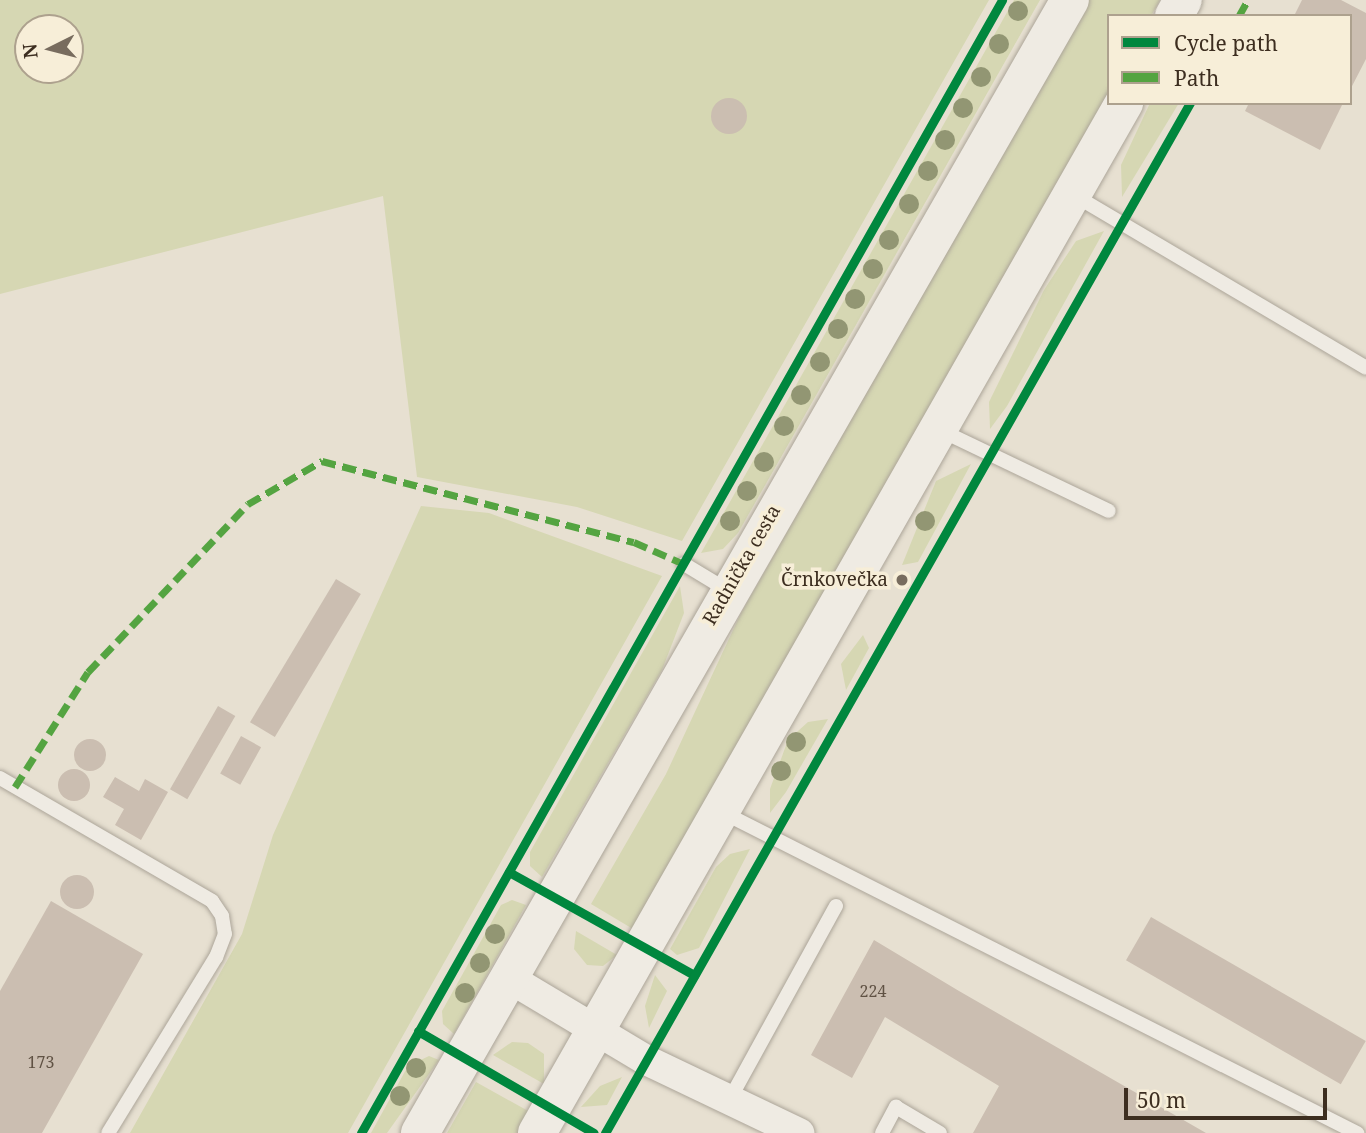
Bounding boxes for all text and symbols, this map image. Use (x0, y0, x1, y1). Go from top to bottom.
north arrow (14, 14, 84, 84)
legend (1107, 14, 1352, 105)
text: Cycle path (1174, 29, 1278, 57)
text: N (16, 42, 44, 60)
text: Path (1174, 64, 1219, 92)
street label: Radnička cesta (698, 501, 786, 629)
place label: Črnkovečka (781, 569, 888, 591)
marker: Črnkovečka (894, 572, 910, 588)
house number: 224 (860, 981, 886, 1001)
house number: 173 (28, 1052, 54, 1072)
scale bar (1128, 1074, 1331, 1118)
text: 50 m (1137, 1086, 1186, 1114)

